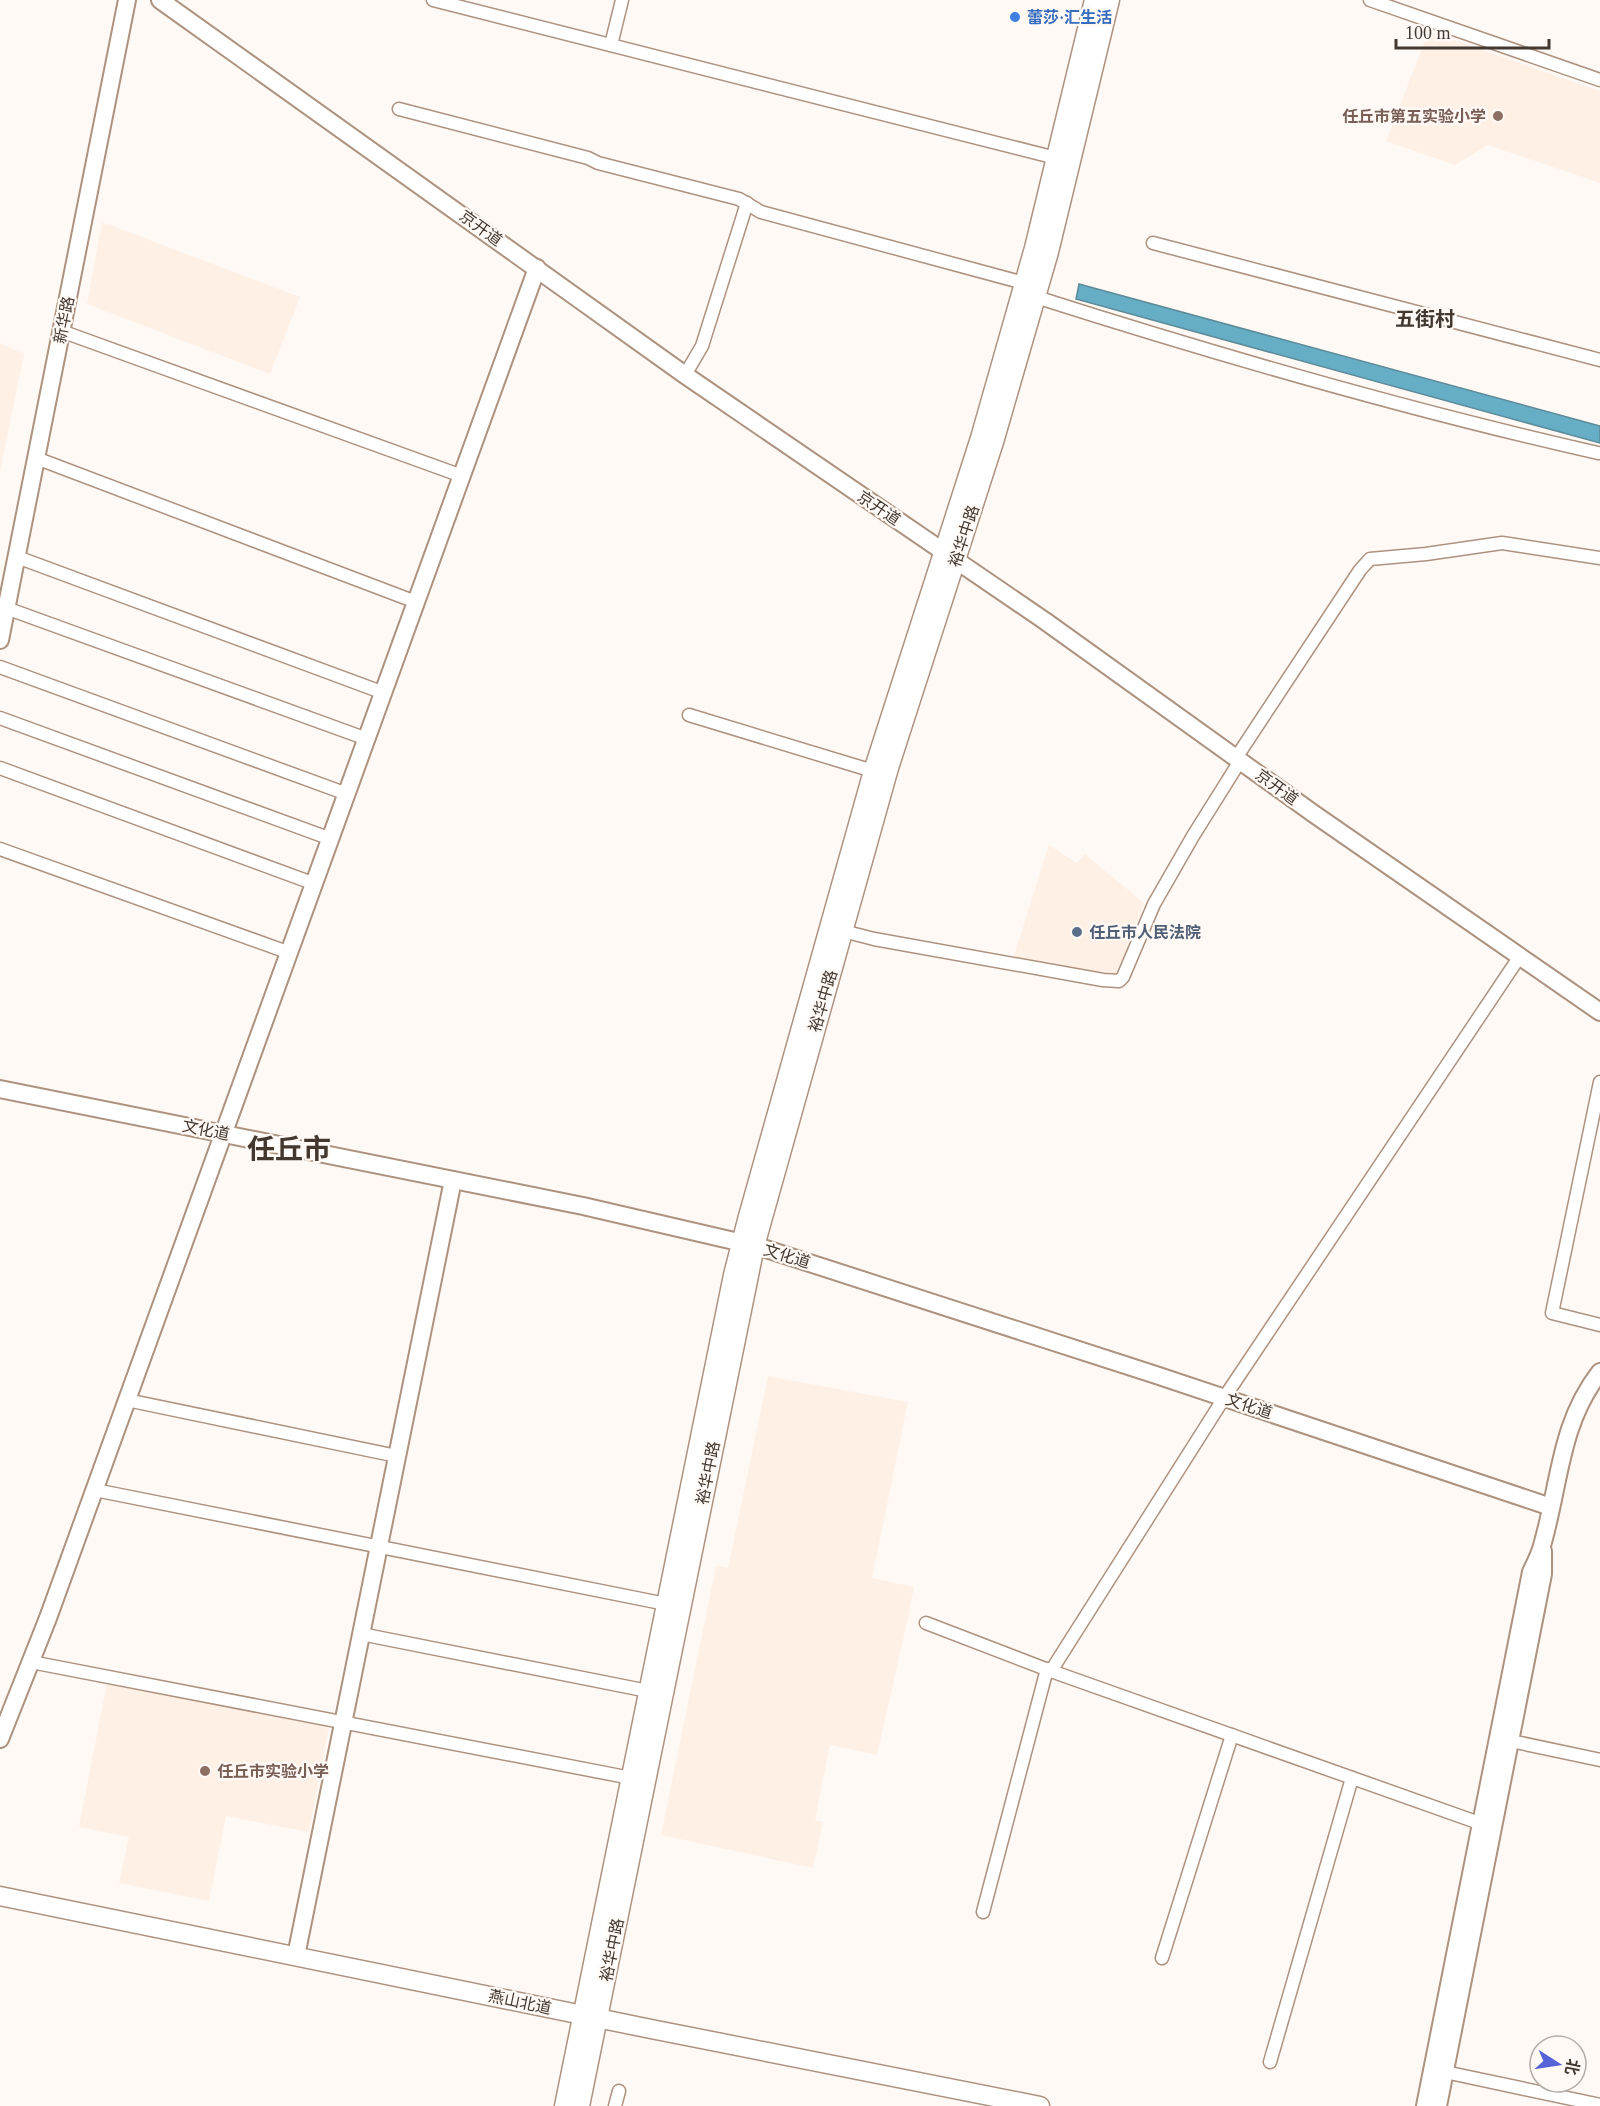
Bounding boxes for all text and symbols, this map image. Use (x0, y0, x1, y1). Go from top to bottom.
place label: 蕾莎·汇生活 (1027, 9, 1112, 26)
marker: 蕾莎·汇生活 (1008, 10, 1022, 24)
scale bar (1396, 12, 1549, 50)
text: 100 m (1405, 23, 1451, 43)
place label: 任丘市第五实验小学 (1342, 108, 1486, 125)
marker: 任丘市第五实验小学 (1491, 109, 1505, 123)
street label: 京开道 (457, 207, 505, 249)
street label: 新华路 (51, 295, 77, 345)
district label: 五街村 (1395, 308, 1455, 330)
street label: 京开道 (854, 488, 904, 528)
street label: 裕华中路 (946, 503, 982, 569)
street label: 京开道 (1253, 766, 1301, 808)
place label: 任丘市人民法院 (1089, 924, 1201, 941)
marker: 任丘市人民法院 (1070, 925, 1084, 939)
street label: 裕华中路 (806, 968, 840, 1034)
street label: 文化道 (181, 1117, 231, 1143)
district label: 任丘市 (247, 1134, 331, 1165)
street label: 文化道 (762, 1241, 812, 1271)
street label: 文化道 (1224, 1390, 1274, 1422)
street label: 裕华中路 (694, 1440, 722, 1506)
place label: 任丘市实验小学 (217, 1763, 329, 1780)
marker: 任丘市实验小学 (198, 1764, 212, 1778)
street label: 裕华中路 (598, 1917, 626, 1983)
street label: 燕山北道 (487, 1987, 553, 2017)
north arrow (1528, 2034, 1588, 2094)
text: 北 (1562, 2057, 1582, 2077)

